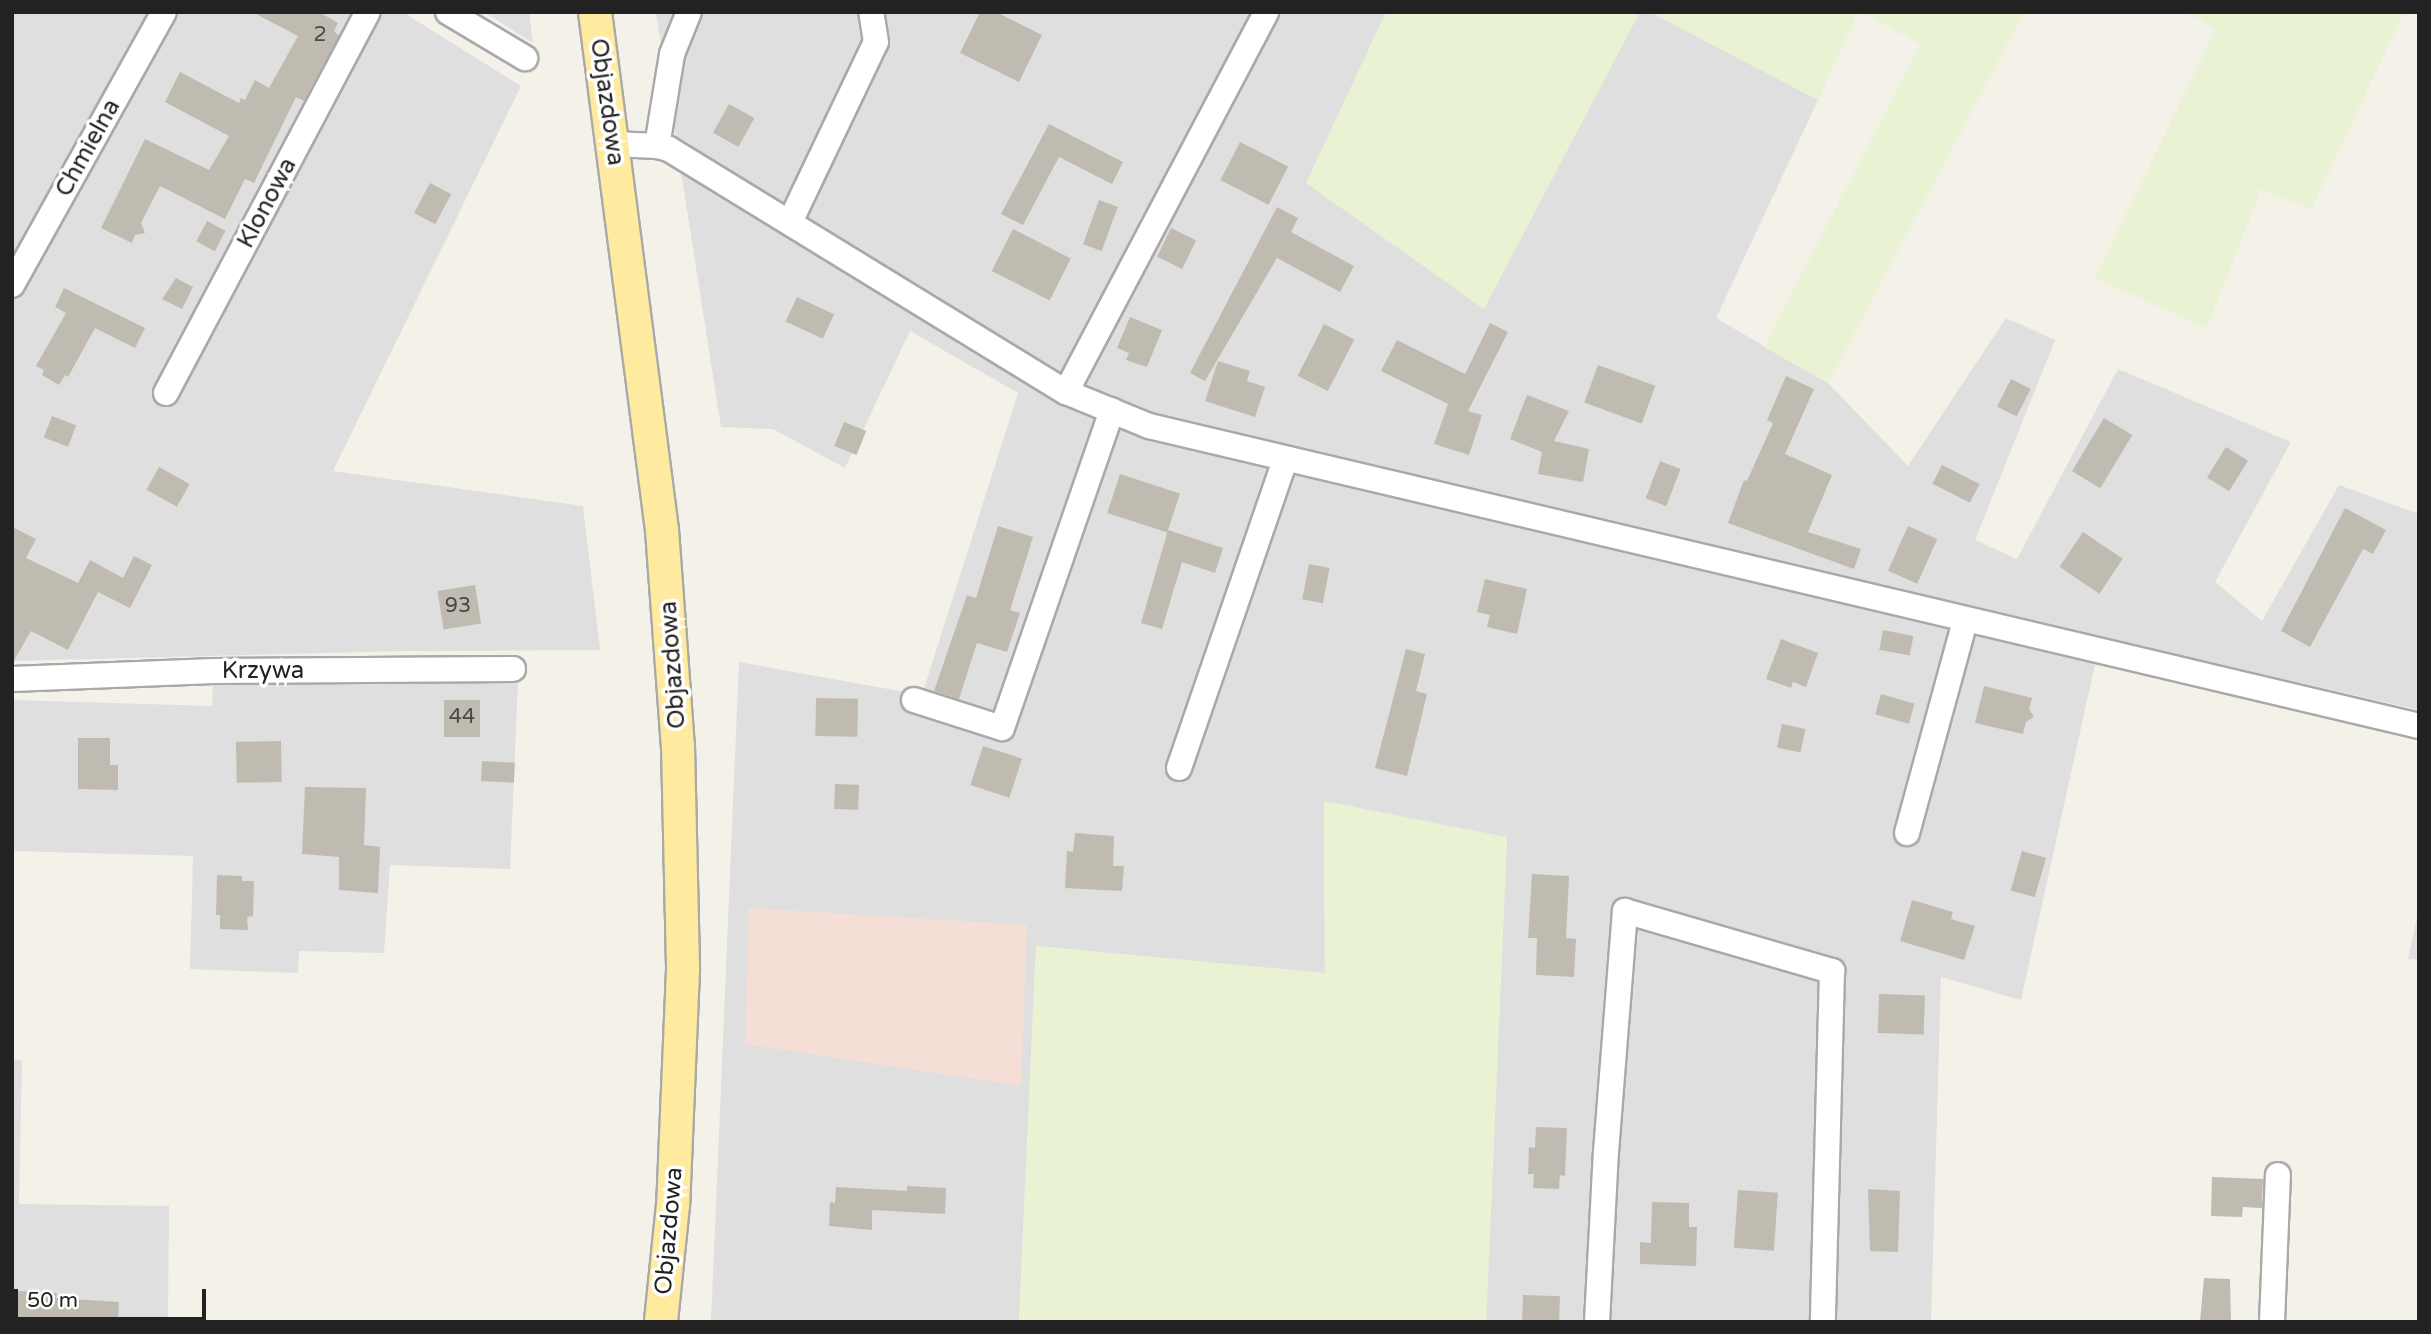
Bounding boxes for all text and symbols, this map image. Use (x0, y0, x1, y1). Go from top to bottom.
house number: 2 (313, 22, 327, 48)
street label: Objazdowa (584, 37, 630, 167)
street label: Chmielna (49, 94, 127, 202)
street label: Klonowa (231, 153, 303, 253)
house number: 93 (445, 593, 471, 619)
street label: Objazdowa (654, 600, 692, 730)
street label: Krzywa (222, 657, 304, 685)
house number: 44 (449, 704, 475, 730)
street label: Objazdowa (649, 1166, 689, 1296)
scale bar (18, 1274, 210, 1318)
text: 50 m (27, 1288, 78, 1313)

